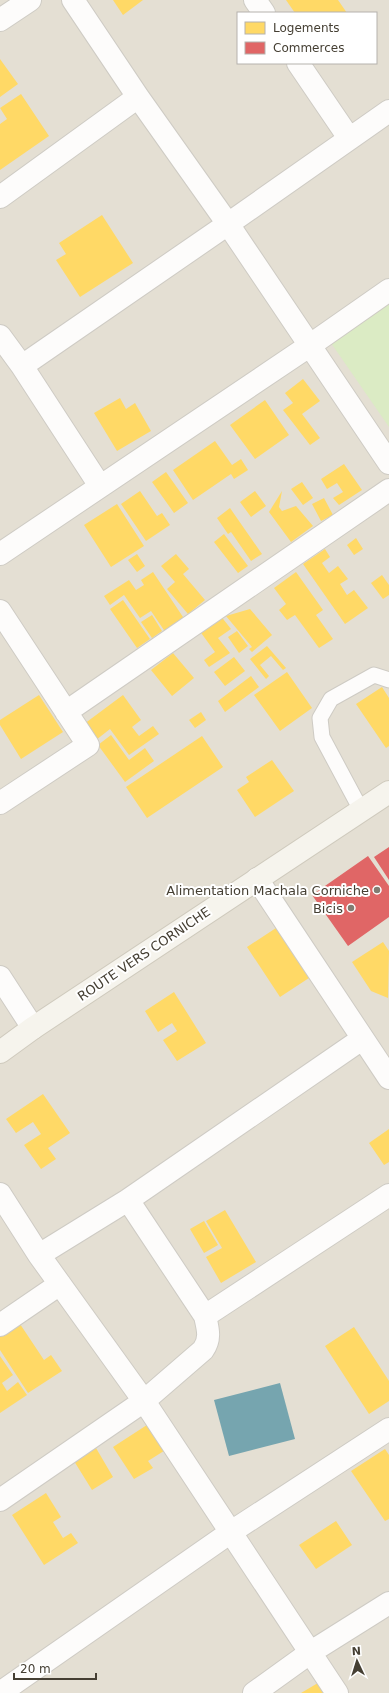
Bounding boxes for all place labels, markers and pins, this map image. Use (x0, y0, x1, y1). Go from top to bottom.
place label: Alimentation Machala Corniche (166, 883, 369, 898)
marker: Alimentation Machala Corniche (372, 885, 382, 895)
place label: Bicis (313, 901, 343, 916)
marker: Bicis (346, 903, 356, 913)

